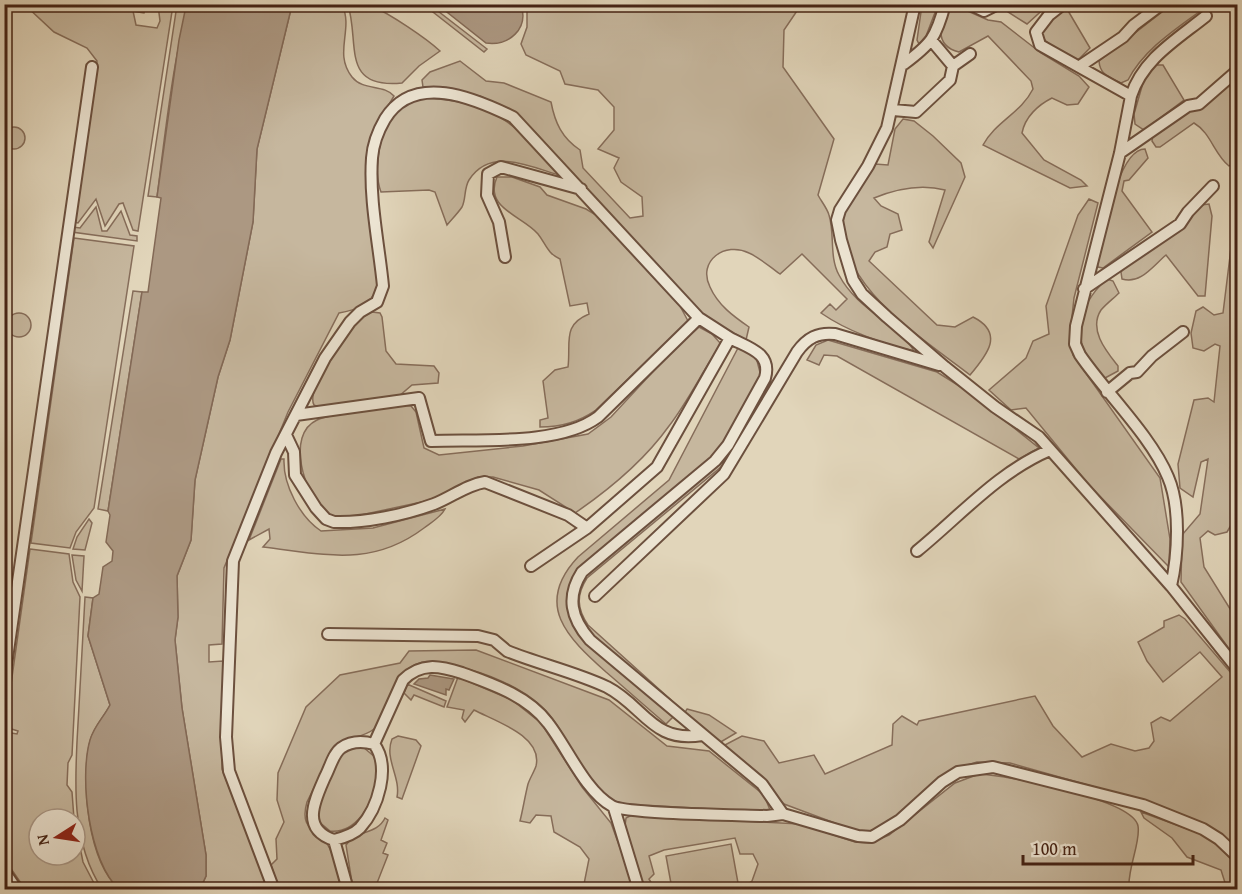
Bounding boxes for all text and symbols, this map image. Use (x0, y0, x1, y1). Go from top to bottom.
north arrow (27, 807, 87, 867)
scale bar (1023, 828, 1192, 866)
text: N (29, 832, 55, 848)
text: 100 m (1032, 835, 1077, 862)

